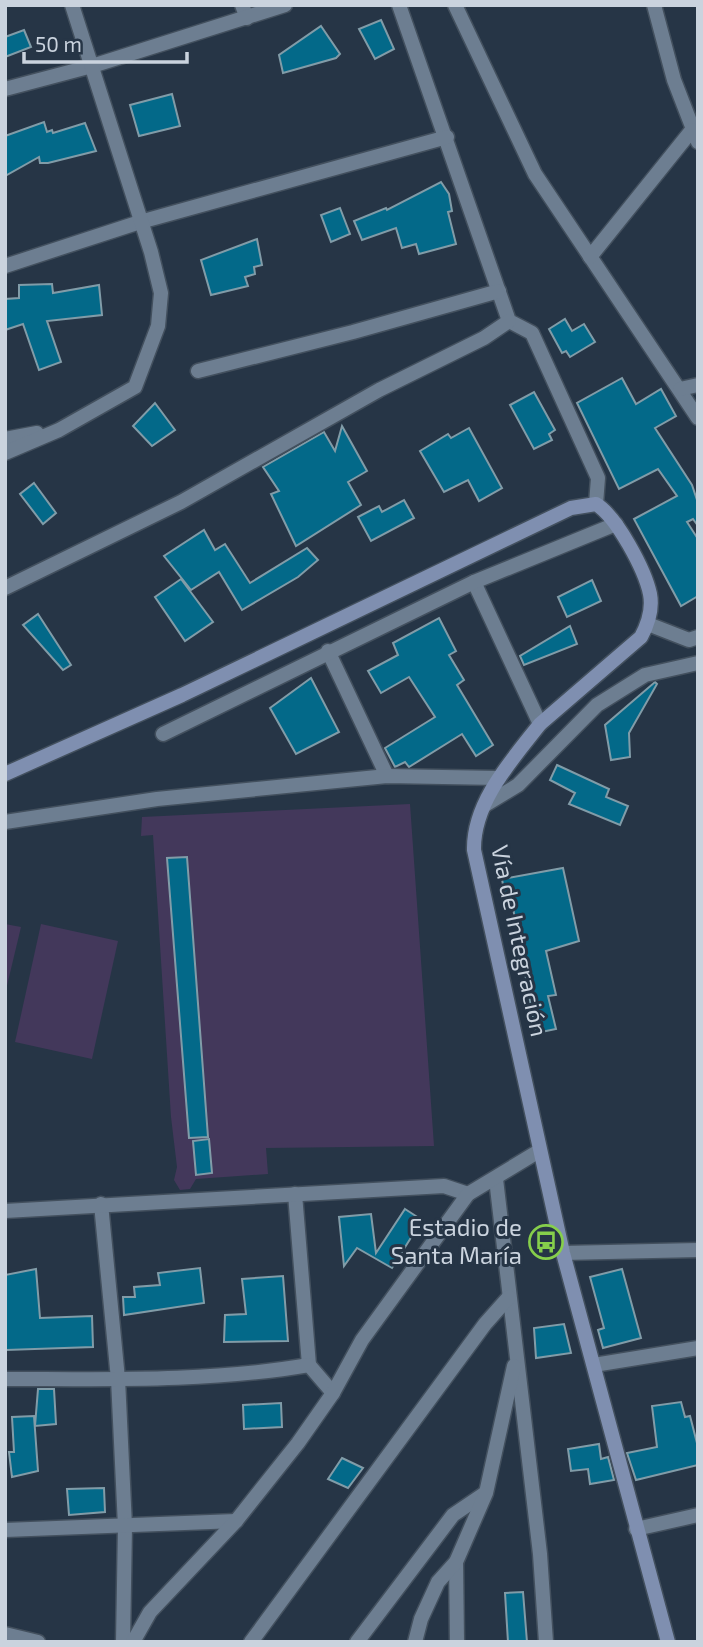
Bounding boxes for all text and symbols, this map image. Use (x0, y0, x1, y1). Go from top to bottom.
scale bar (24, 21, 187, 65)
text: 50 m (35, 31, 82, 56)
street label: Vía de Integración (486, 842, 555, 1039)
place label: Estadio de Santa María (391, 1212, 522, 1269)
bus stop icon: Estadio de Santa María (527, 1223, 565, 1261)

